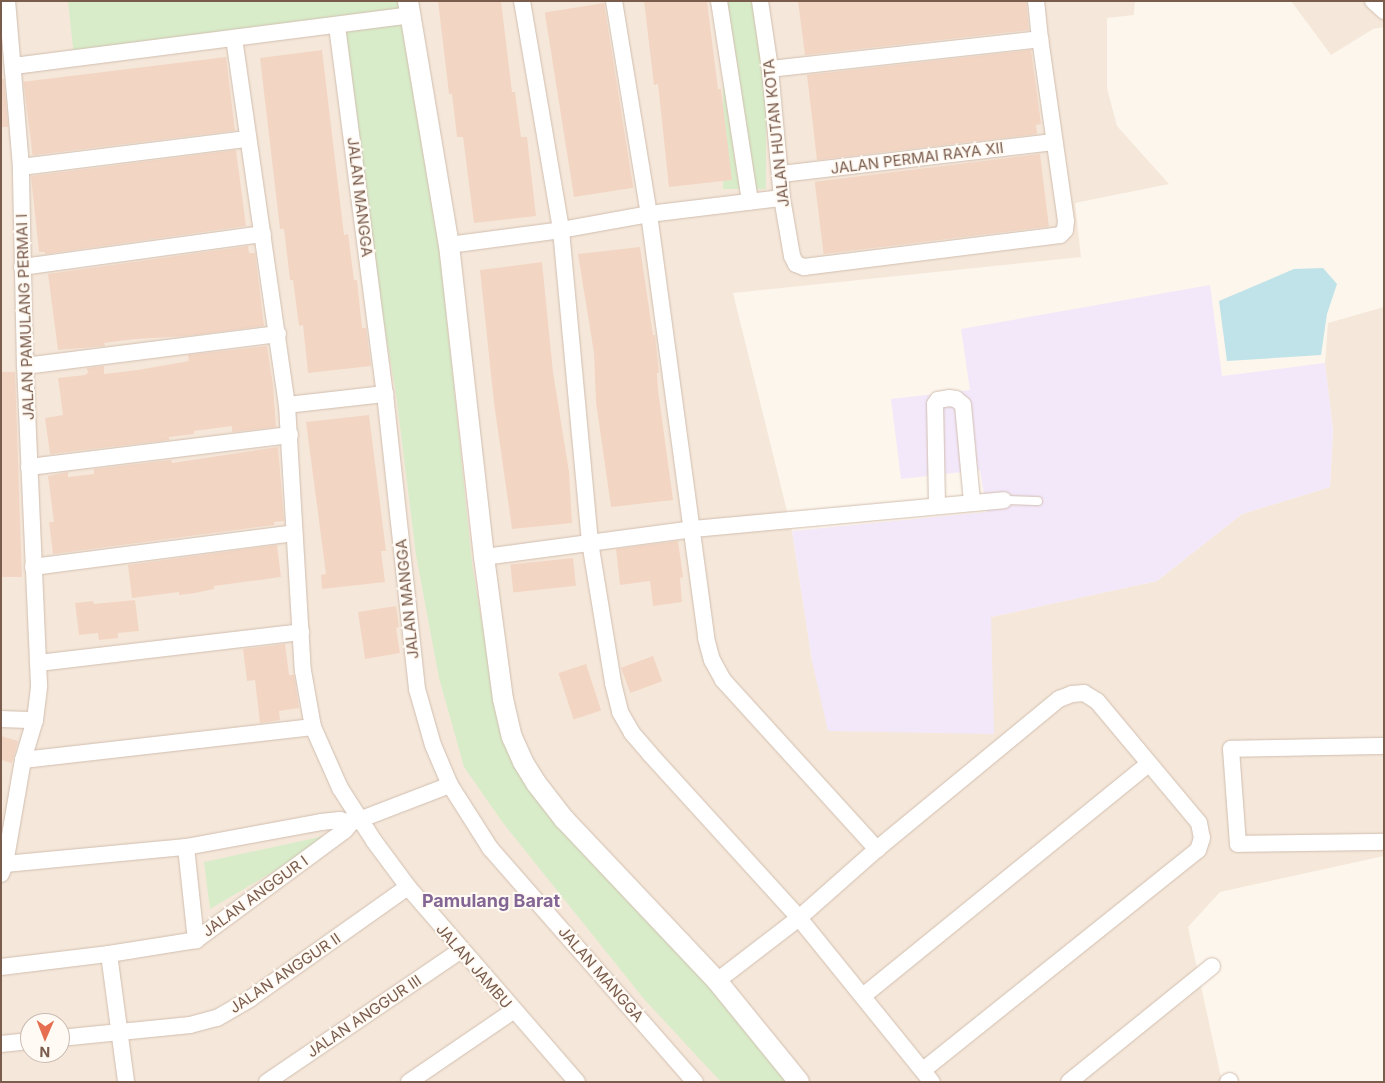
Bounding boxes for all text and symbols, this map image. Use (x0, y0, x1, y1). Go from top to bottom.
street label: JALAN HUTAN KOTA (759, 58, 793, 208)
street label: JALAN MANGGA (344, 136, 376, 258)
street label: JALAN PERMAI RAYA XII (829, 138, 1005, 178)
street label: JALAN PAMULANG PERMAI I (12, 214, 38, 420)
street label: JALAN MANGGA (392, 538, 422, 660)
street label: JALAN ANGGUR I (199, 852, 311, 940)
district label: Pamulang Barat (422, 890, 560, 912)
street label: JALAN JAMBU (432, 920, 516, 1012)
street label: JALAN MANGGA (555, 923, 647, 1025)
street label: JALAN ANGGUR II (226, 929, 344, 1017)
street label: JALAN ANGGUR III (303, 971, 425, 1061)
north arrow (20, 1013, 70, 1063)
text: N (39, 1044, 50, 1061)

